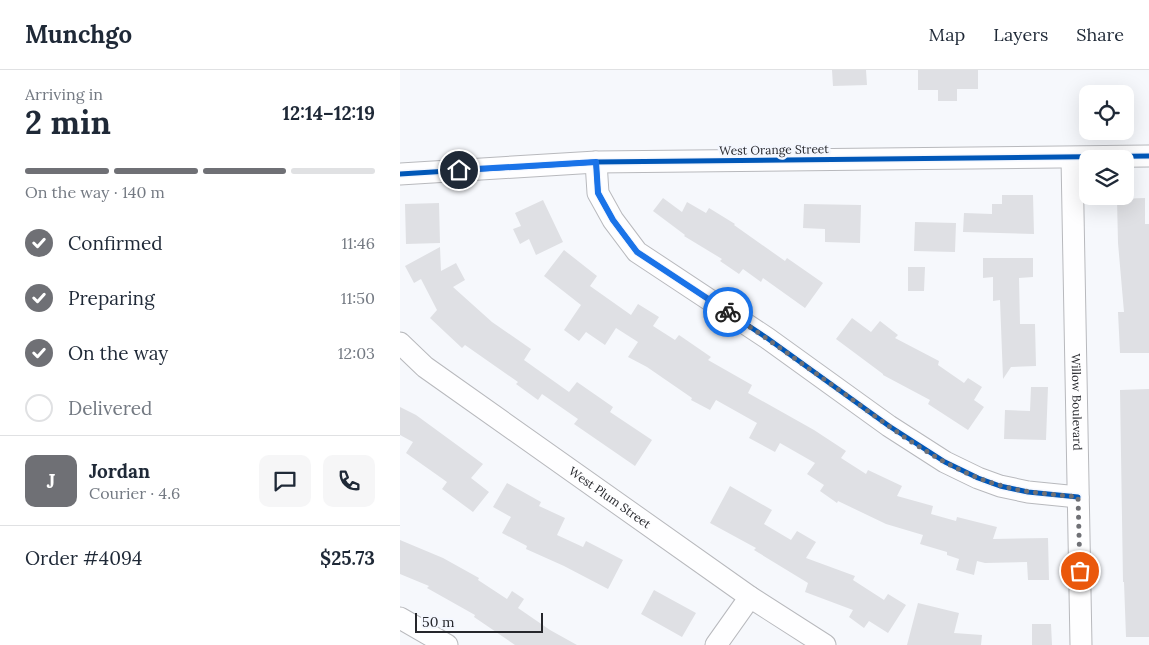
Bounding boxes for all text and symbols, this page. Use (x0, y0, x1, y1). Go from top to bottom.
text: Munchgo (25, 19, 132, 50)
text: Map (929, 23, 965, 46)
text: Layers (993, 23, 1048, 46)
text: Share (1076, 23, 1124, 46)
text: Arriving in (25, 84, 103, 104)
map controls (1079, 85, 1134, 205)
button: locate (1079, 85, 1134, 140)
text: 12:14–12:19 (282, 101, 375, 125)
text: 2 min (25, 102, 111, 143)
street label: West Orange Street (719, 141, 829, 158)
pin (438, 149, 480, 191)
button: layers (1079, 150, 1134, 205)
icon: home (445, 156, 473, 184)
text: On the way · 140 m (25, 182, 165, 202)
icon: check (25, 229, 53, 257)
text: Confirmed (68, 231, 163, 255)
text: 11:46 (341, 233, 375, 253)
icon: check (25, 284, 53, 312)
text: Preparing (68, 286, 155, 310)
courier (703, 287, 753, 337)
text: 11:50 (341, 288, 375, 308)
icon: bike (714, 298, 742, 326)
icon: check (25, 339, 53, 367)
text: On the way (68, 341, 168, 365)
text: 12:03 (338, 343, 375, 363)
street label: Willow Boulevard (1069, 353, 1085, 451)
text: Delivered (68, 396, 152, 420)
button: chat (259, 455, 311, 507)
button: phone (323, 455, 375, 507)
text: Jordan (89, 459, 150, 483)
street label: West Plum Street (566, 463, 654, 532)
text: J (47, 469, 55, 493)
text: Courier · 4.6 (89, 483, 180, 503)
text: Order #4094 (25, 546, 142, 570)
text: $25.73 (320, 546, 375, 570)
pin (1059, 550, 1101, 592)
icon: bag (1066, 557, 1094, 585)
scale bar (415, 610, 542, 633)
text: 50 m (422, 613, 455, 631)

